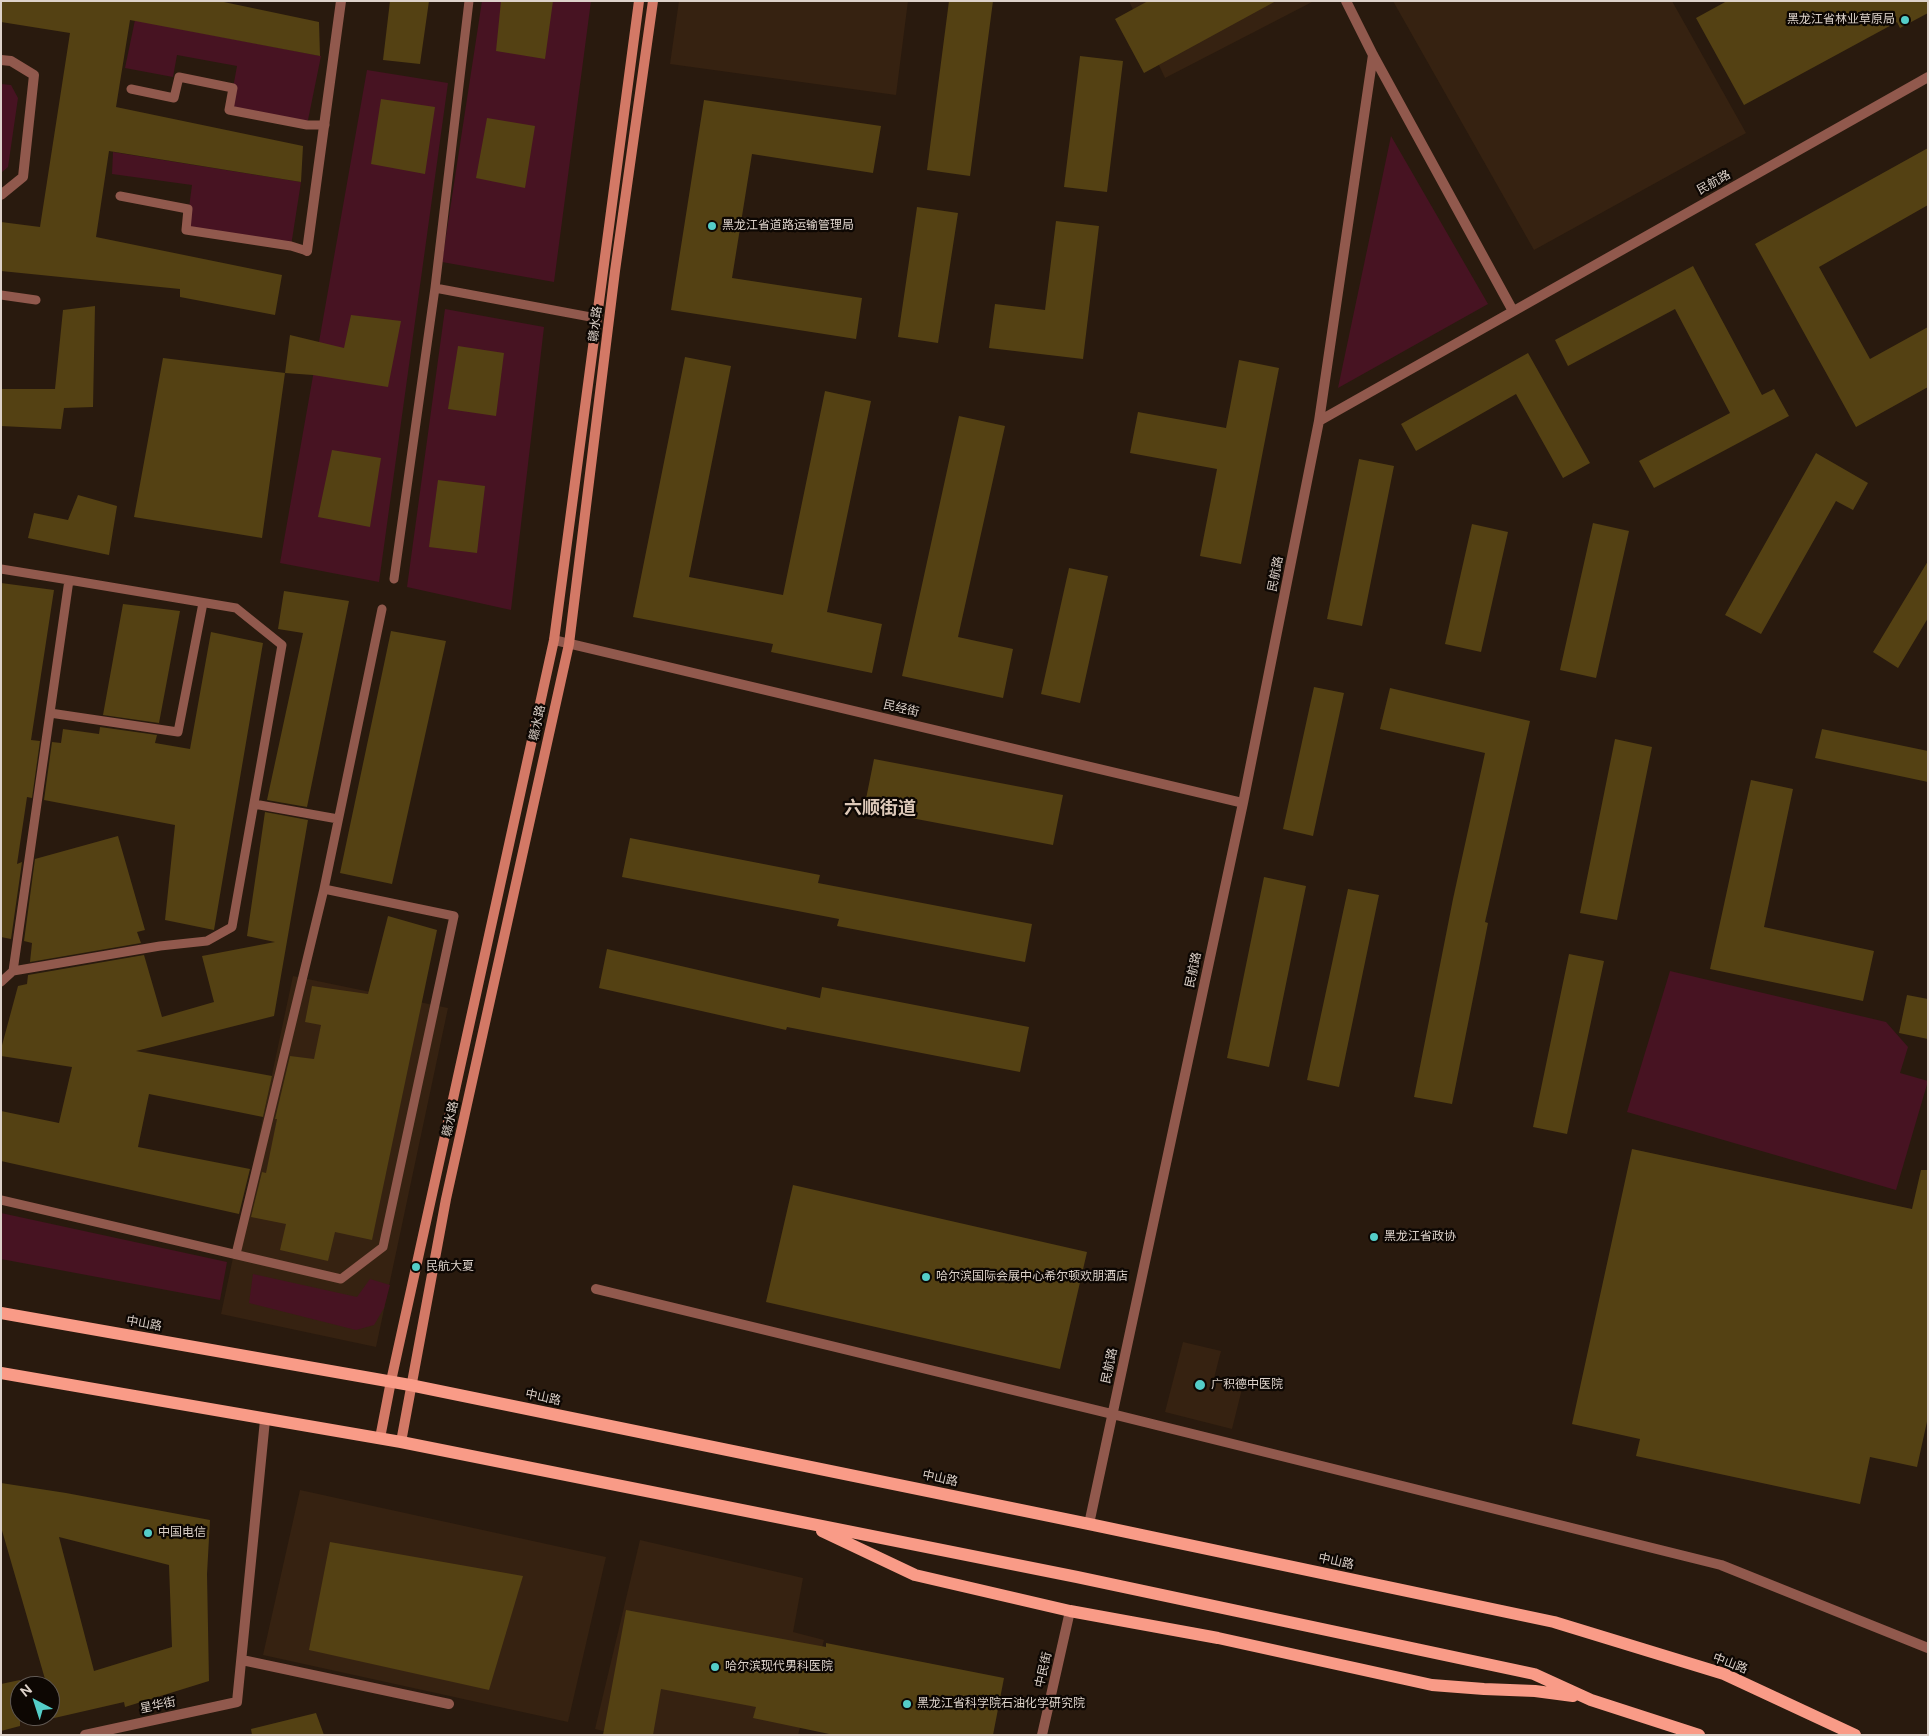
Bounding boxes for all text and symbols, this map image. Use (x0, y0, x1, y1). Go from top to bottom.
place label: 黑龙江省林业草原局 (1787, 13, 1895, 27)
marker: 黑龙江省林业草原局 (1899, 14, 1911, 26)
street label: 民航路 (1695, 168, 1733, 198)
place label: 黑龙江省道路运输管理局 (722, 219, 854, 233)
marker: 黑龙江省道路运输管理局 (706, 220, 718, 232)
street label: 赣水路 (587, 305, 605, 343)
street label: 民航路 (1265, 555, 1287, 593)
street label: 民经街 (882, 698, 920, 720)
street label: 赣水路 (527, 704, 549, 742)
district label: 六顺街道 (844, 798, 916, 820)
street label: 民航路 (1183, 951, 1205, 989)
street label: 赣水路 (440, 1100, 462, 1138)
place label: 黑龙江省政协 (1384, 1230, 1456, 1244)
marker: 黑龙江省政协 (1368, 1231, 1380, 1243)
place label: 民航大夏 (426, 1260, 474, 1274)
marker: 民航大夏 (410, 1261, 422, 1273)
place label: 哈尔滨国际会展中心希尔顿欢朋酒店 (936, 1270, 1128, 1284)
marker: 哈尔滨国际会展中心希尔顿欢朋酒店 (920, 1271, 932, 1283)
street label: 中山路 (125, 1314, 163, 1334)
street label: 民航路 (1099, 1347, 1121, 1385)
marker: 广积德中医院 (1193, 1378, 1207, 1392)
place label: 广积德中医院 (1211, 1378, 1283, 1392)
street label: 中山路 (524, 1387, 562, 1409)
street label: 中山路 (921, 1468, 959, 1490)
place label: 中国电信 (158, 1526, 206, 1540)
marker: 中国电信 (142, 1527, 154, 1539)
street label: 中山路 (1317, 1551, 1355, 1573)
street label: 中民街 (1033, 1651, 1055, 1689)
street label: 中山路 (1711, 1651, 1749, 1677)
place label: 哈尔滨现代男科医院 (725, 1660, 833, 1674)
marker: 哈尔滨现代男科医院 (709, 1661, 721, 1673)
north arrow (10, 1676, 60, 1726)
text: N (16, 1680, 36, 1700)
street label: 星华街 (139, 1695, 177, 1717)
place label: 黑龙江省科学院石油化学研究院 (917, 1697, 1085, 1711)
marker: 黑龙江省科学院石油化学研究院 (901, 1698, 913, 1710)

